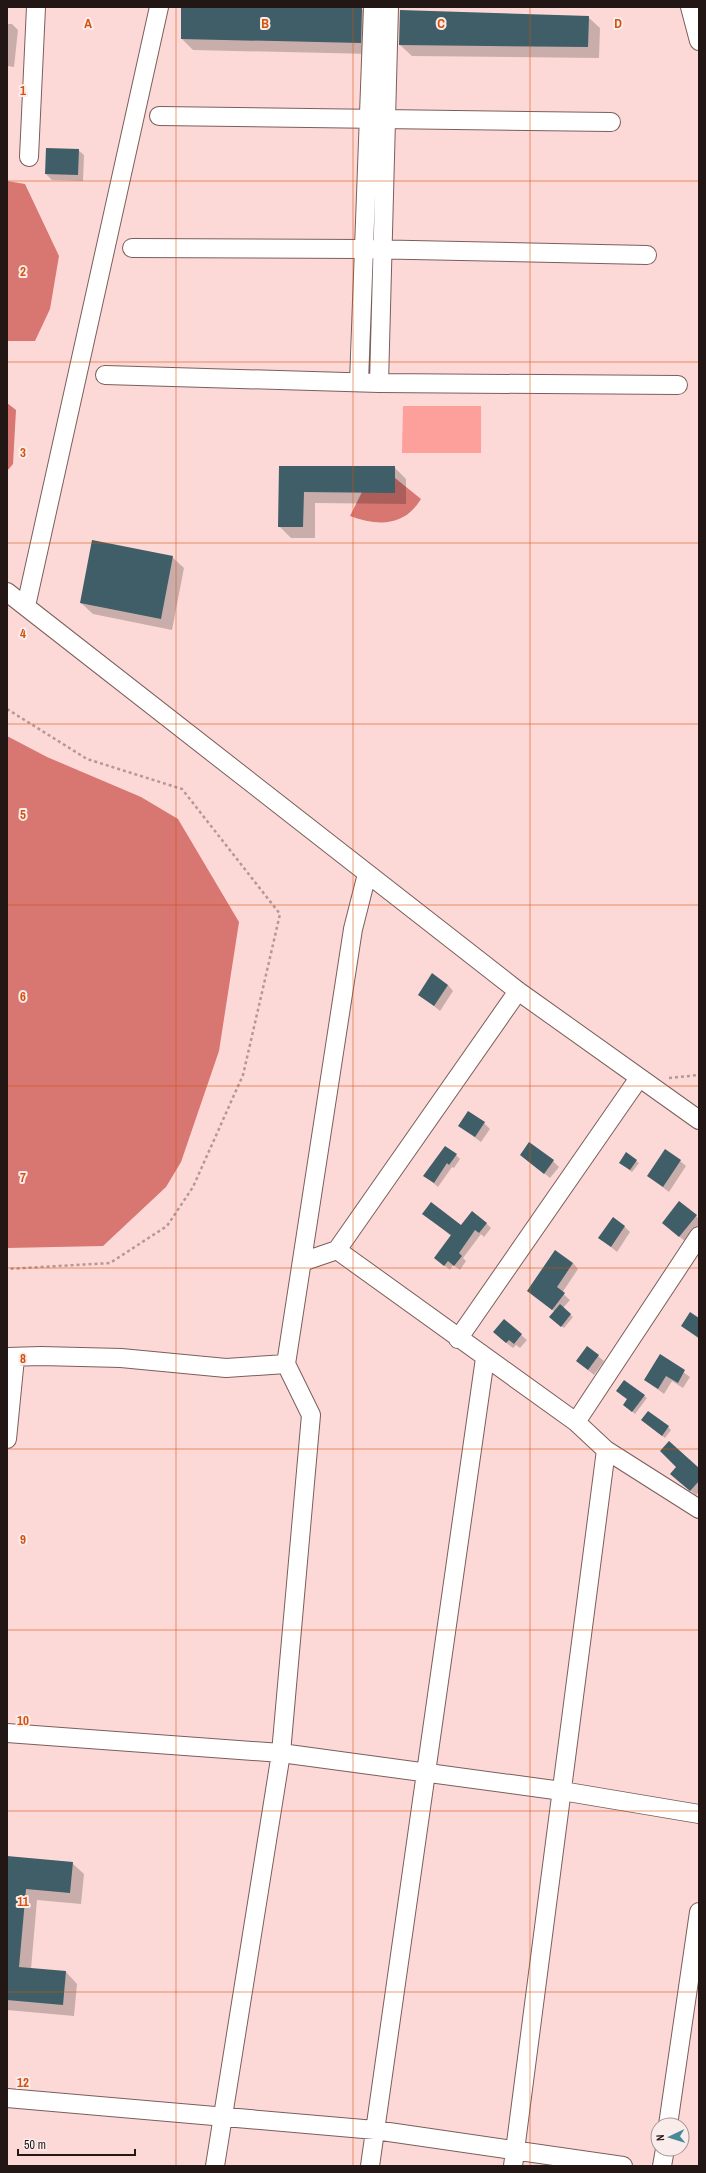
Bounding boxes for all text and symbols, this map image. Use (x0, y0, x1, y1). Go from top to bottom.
text: A (84, 15, 92, 32)
text: B (261, 15, 269, 32)
text: C (437, 15, 445, 32)
text: D (614, 15, 622, 32)
text: 1 (20, 82, 26, 99)
text: 2 (20, 263, 26, 280)
text: 3 (20, 444, 26, 461)
text: 4 (20, 625, 26, 642)
text: 5 (20, 806, 26, 823)
text: 6 (20, 988, 26, 1005)
text: 7 (20, 1169, 26, 1186)
text: 8 (20, 1350, 26, 1367)
text: 9 (20, 1531, 26, 1548)
text: 10 (17, 1712, 29, 1729)
text: 11 (17, 1893, 29, 1910)
text: 12 (17, 2074, 29, 2091)
north arrow (650, 2117, 690, 2157)
scale bar (18, 2131, 135, 2157)
text: N (653, 2134, 667, 2141)
text: 50 m (24, 2137, 46, 2153)

